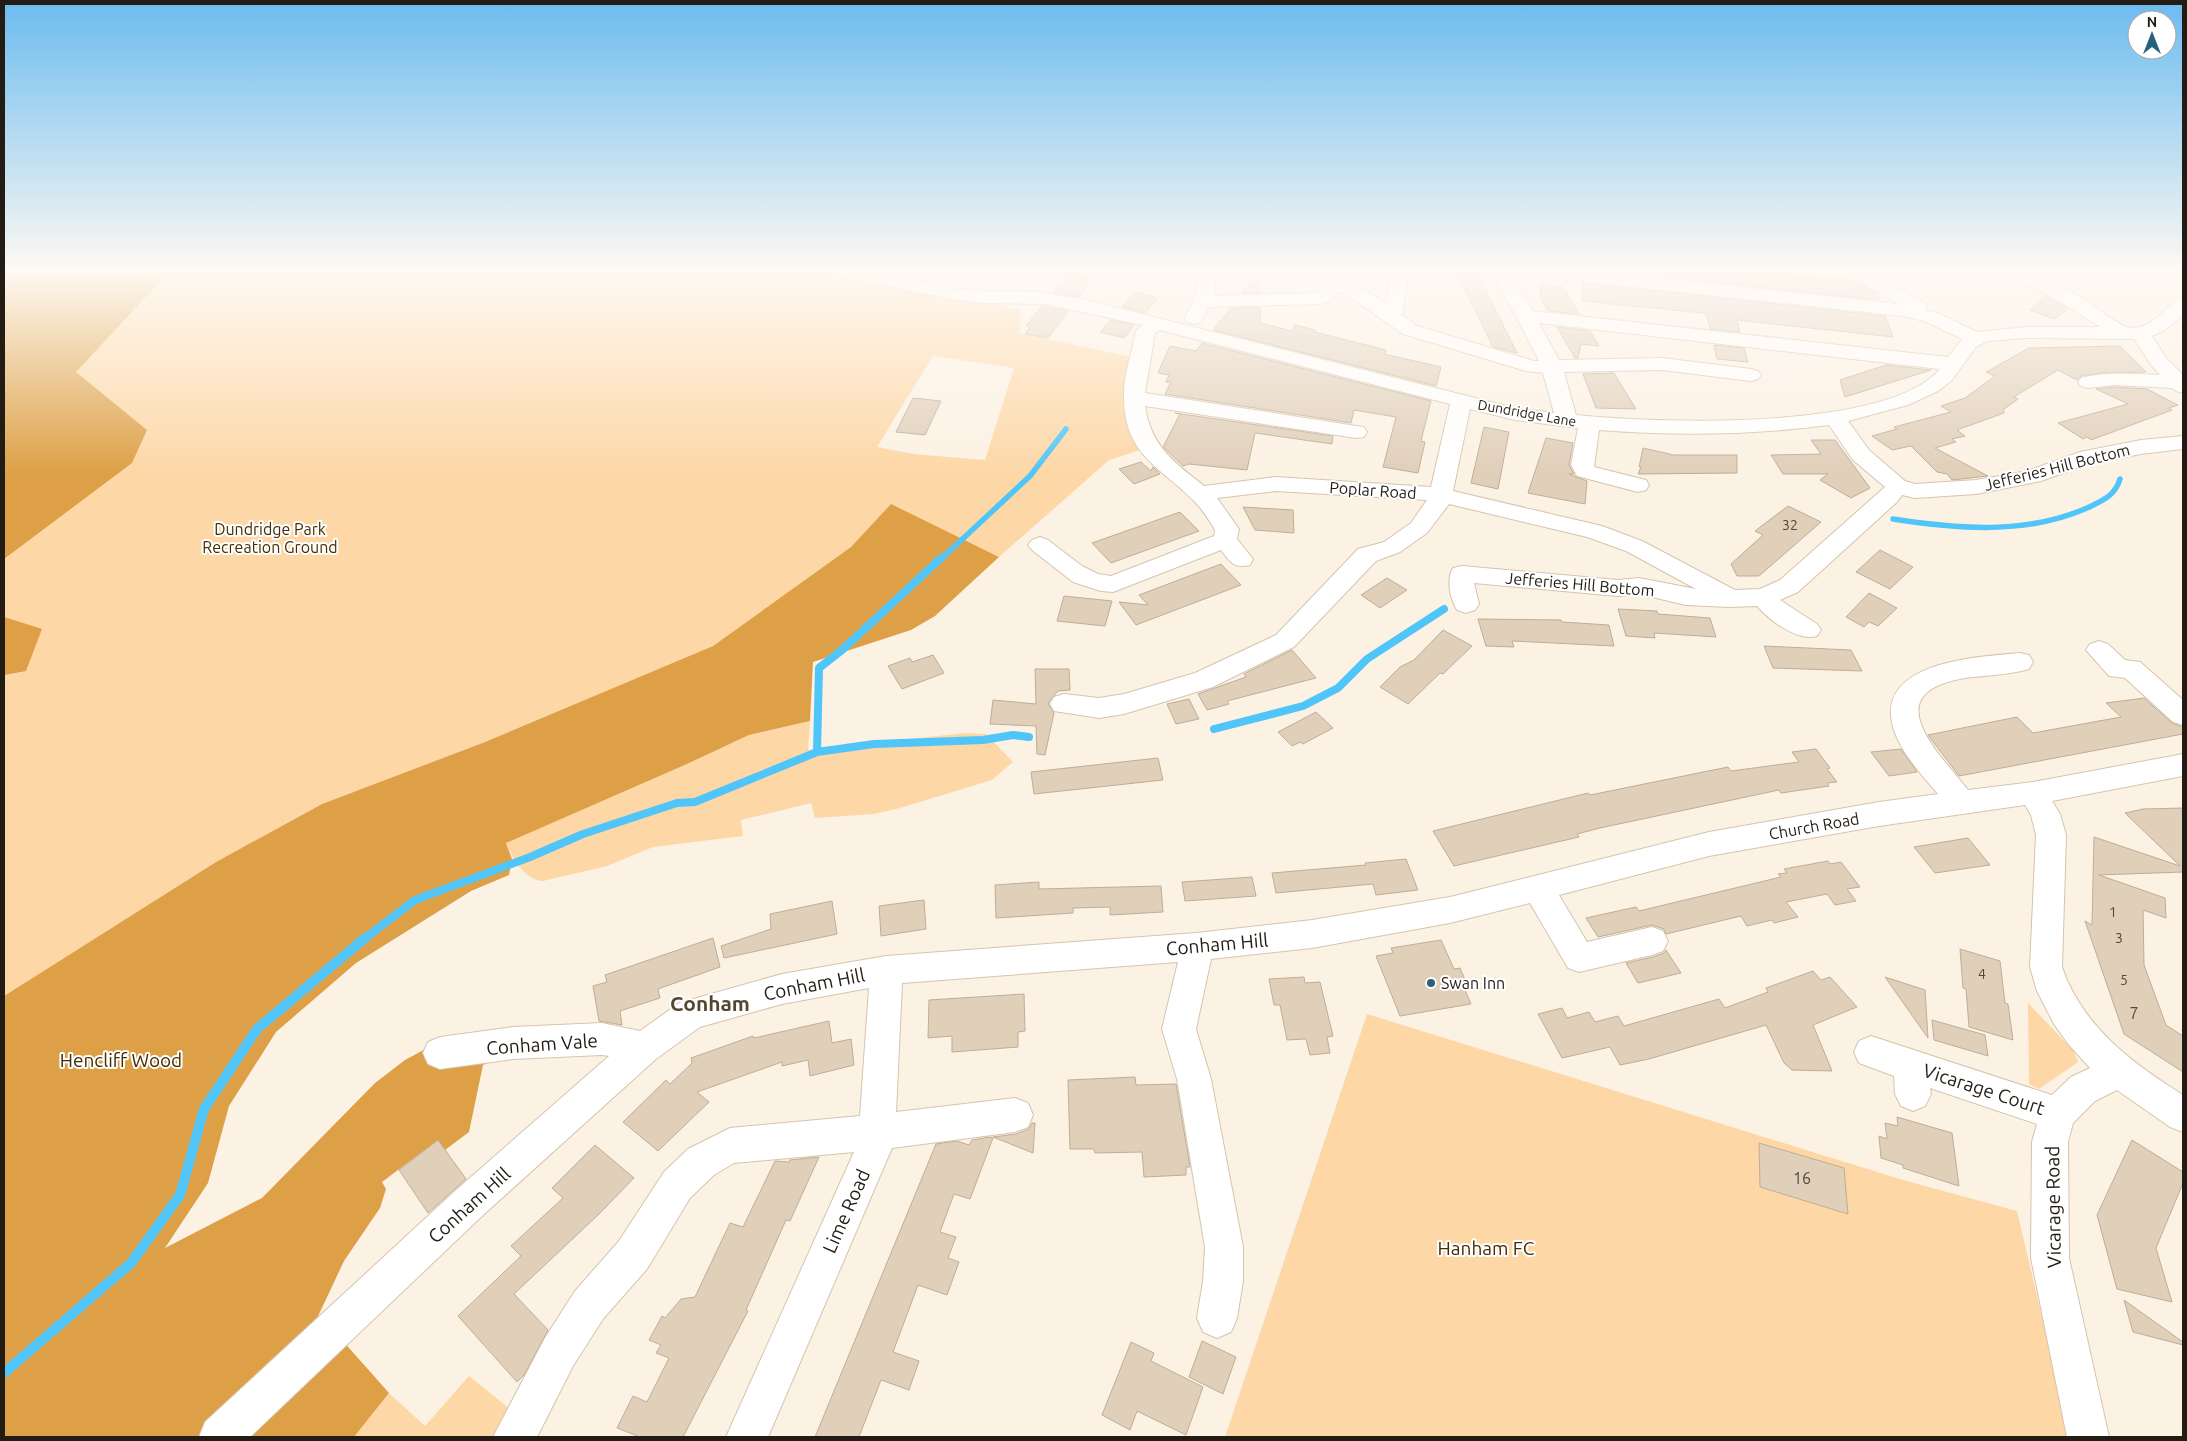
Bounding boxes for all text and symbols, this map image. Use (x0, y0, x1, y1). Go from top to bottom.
north arrow (2127, 10, 2177, 60)
text: N (2147, 14, 2157, 30)
street label: Dundridge Lane (1476, 396, 1578, 430)
street label: Jefferies Hill Bottom (1982, 440, 2132, 494)
street label: Poplar Road (1329, 478, 1417, 502)
house number: 32 (1782, 517, 1798, 533)
park label: Dundridge Park Recreation Ground (202, 520, 338, 556)
street label: Jefferies Hill Bottom (1505, 569, 1655, 599)
street label: Church Road (1768, 809, 1860, 843)
house number: 1 (2109, 904, 2117, 920)
street label: Conham Hill (1165, 929, 1269, 959)
house number: 3 (2115, 930, 2123, 946)
street label: Conham Hill (761, 963, 867, 1005)
house number: 4 (1978, 966, 1986, 982)
house number: 5 (2120, 972, 2128, 988)
place label: Swan Inn (1441, 974, 1505, 992)
marker: Swan Inn (1425, 977, 1437, 989)
district label: Conham (670, 991, 750, 1015)
house number: 7 (2129, 1004, 2139, 1022)
street label: Conham Vale (485, 1029, 599, 1059)
park label: Hencliff Wood (60, 1049, 182, 1071)
street label: Vicarage Court (1920, 1059, 2048, 1119)
street label: Vicarage Road (2041, 1146, 2065, 1268)
street label: Conham Hill (423, 1162, 515, 1248)
street label: Lime Road (818, 1166, 874, 1256)
house number: 16 (1793, 1169, 1811, 1187)
park label: Hanham FC (1438, 1237, 1535, 1259)

